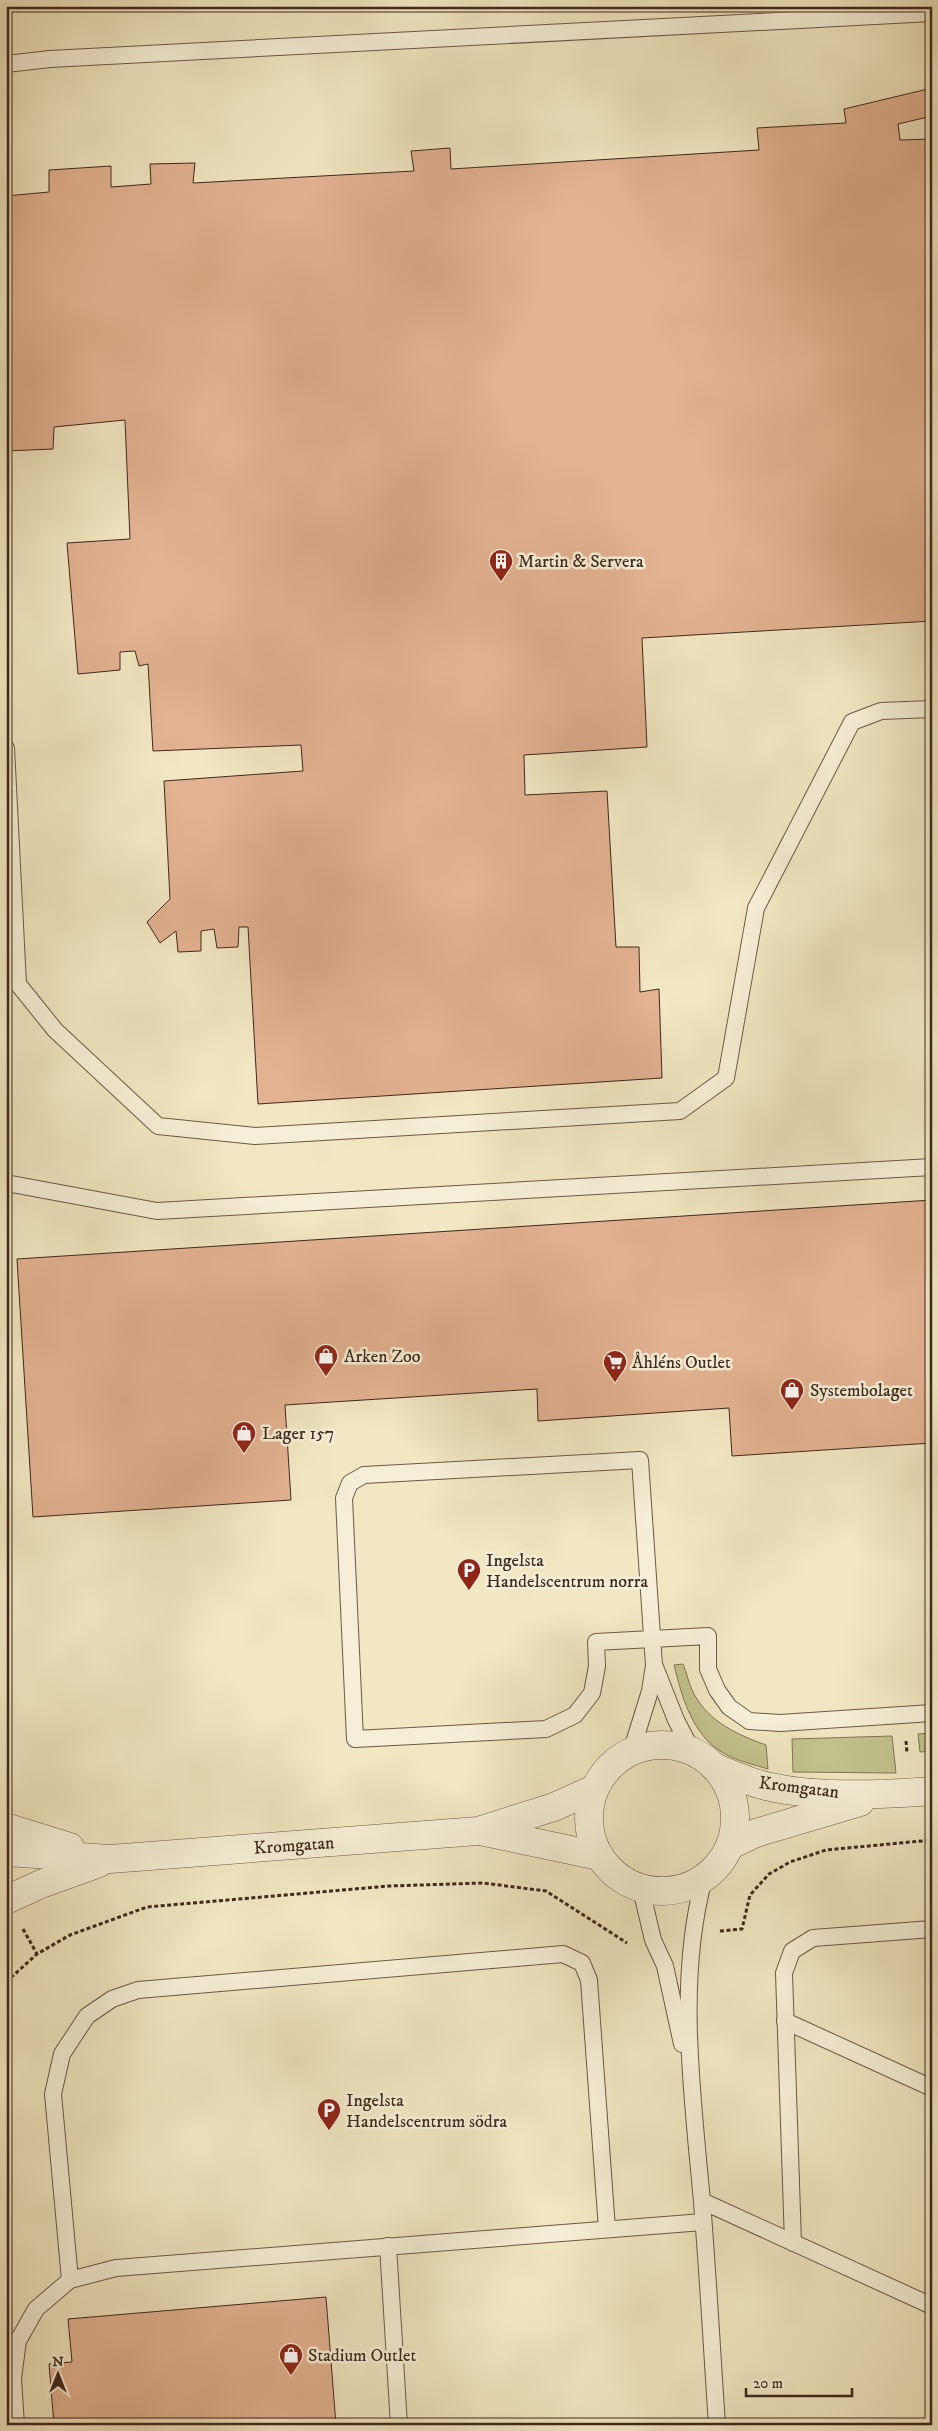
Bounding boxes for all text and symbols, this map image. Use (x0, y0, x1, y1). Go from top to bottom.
building icon: Martin & Servera (488, 548, 514, 582)
place label: Martin & Servera (518, 551, 644, 573)
shop icon: Arken Zoo (313, 1343, 339, 1377)
place label: Arken Zoo (344, 1346, 421, 1368)
supermarket icon: Åhléns Outlet (602, 1349, 628, 1383)
place label: Åhléns Outlet (632, 1351, 731, 1374)
shop icon: Systembolaget (779, 1377, 805, 1411)
place label: Systembolaget (810, 1380, 913, 1402)
shop icon: Lager 157 (231, 1420, 257, 1454)
place label: Lager 157 (262, 1423, 334, 1445)
place label: Ingelsta Handelscentrum norra (486, 1550, 648, 1593)
parking icon: Ingelsta Handelscentrum norra (456, 1557, 482, 1591)
street label: Kromgatan (757, 1772, 841, 1804)
street label: Kromgatan (253, 1832, 336, 1860)
place label: Ingelsta Handelscentrum södra (346, 2090, 507, 2133)
parking icon: Ingelsta Handelscentrum södra (316, 2097, 342, 2131)
shop icon: Stadium Outlet (278, 2342, 304, 2376)
place label: Stadium Outlet (308, 2345, 417, 2367)
north arrow (32, 2348, 82, 2398)
text: N (52, 2353, 64, 2371)
scale bar (746, 2366, 852, 2398)
text: 20 m (753, 2374, 783, 2393)

